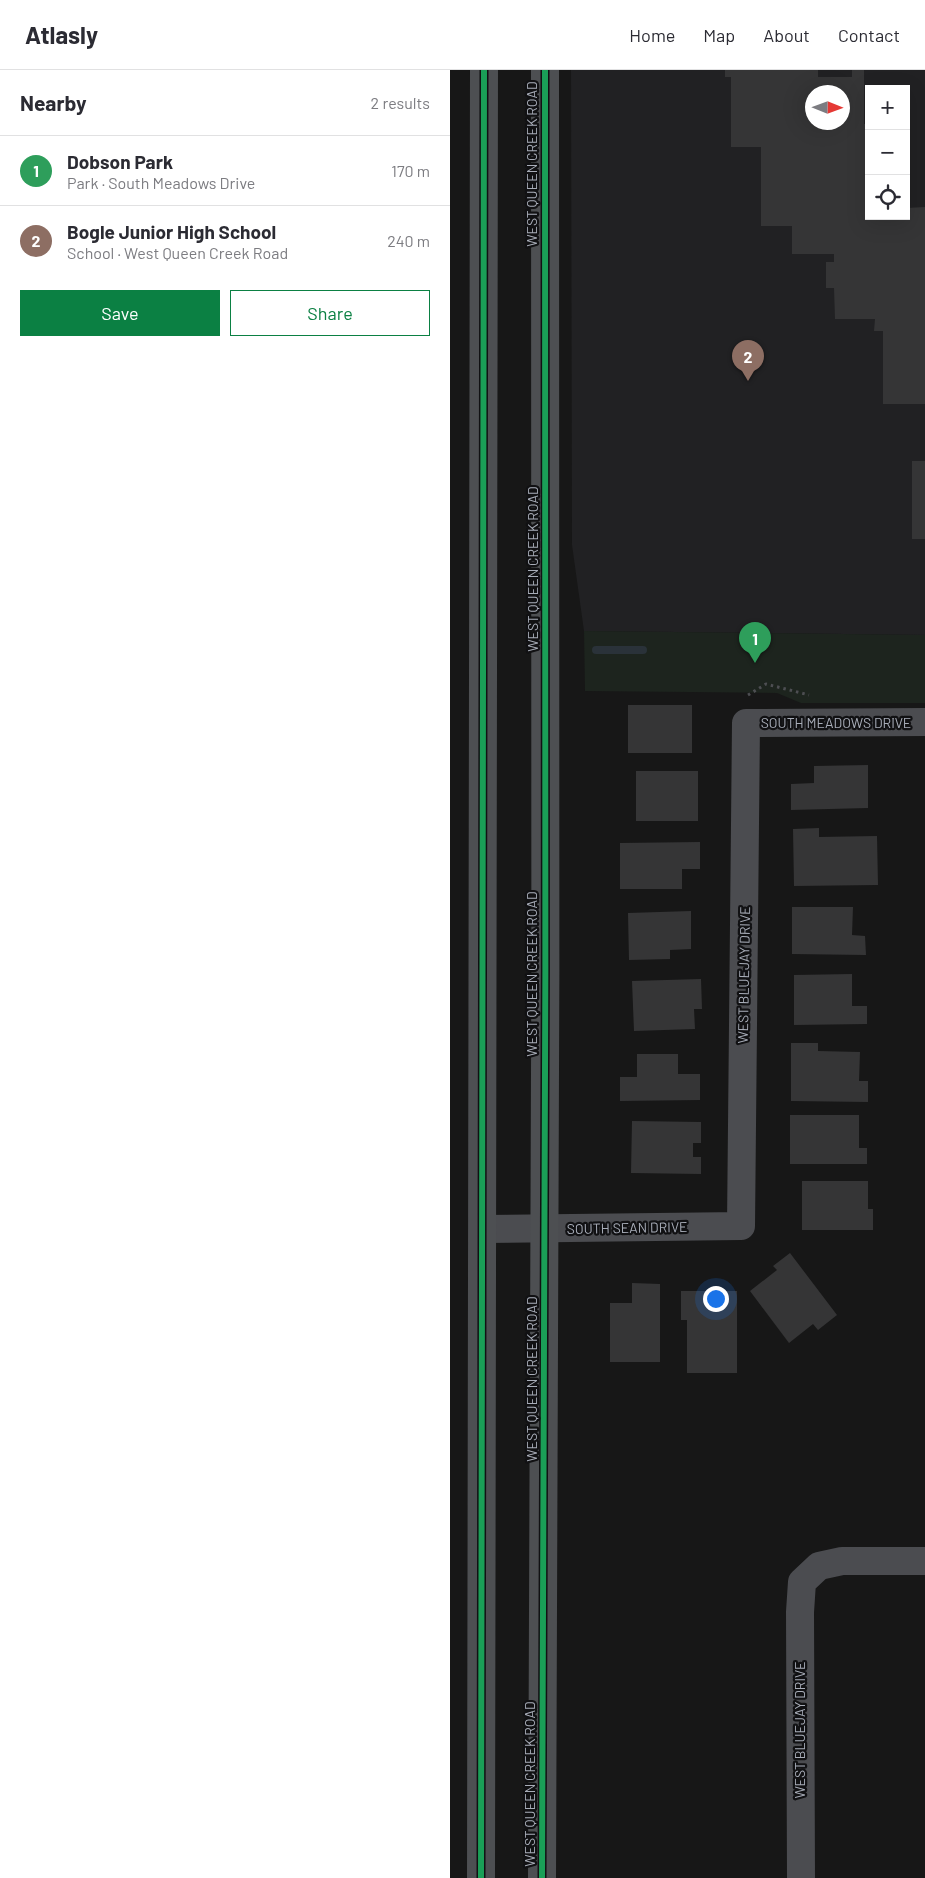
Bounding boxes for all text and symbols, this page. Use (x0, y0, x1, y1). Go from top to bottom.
text: Atlasly (25, 20, 98, 49)
text: Home (629, 24, 675, 46)
text: Map (703, 24, 735, 46)
text: About (763, 24, 810, 46)
text: Contact (838, 24, 900, 46)
street label: WEST QUEEN CREEK ROAD (523, 81, 540, 247)
north arrow (805, 85, 850, 130)
map controls (865, 85, 910, 220)
button: + (865, 85, 910, 130)
text: Nearby (20, 90, 86, 115)
text: 2 results (371, 93, 430, 112)
button: − (865, 130, 910, 175)
text: Dobson Park (67, 150, 173, 173)
text: 1 (33, 161, 39, 180)
text: 170 m (391, 161, 430, 180)
text: Park · South Meadows Drive (67, 173, 255, 192)
button: locate (865, 175, 910, 220)
text: Bogle Junior High School (67, 220, 276, 243)
text: 2 (32, 231, 40, 250)
text: 240 m (387, 231, 430, 250)
text: School · West Queen Creek Road (67, 243, 288, 262)
button: Save (20, 290, 220, 336)
button: Share (230, 290, 430, 336)
pin: 2 (732, 340, 764, 381)
street label: WEST QUEEN CREEK ROAD (524, 486, 541, 652)
pin: 1 (739, 622, 771, 663)
street label: SOUTH MEADOWS DRIVE (761, 714, 911, 731)
street label: WEST QUEEN CREEK ROAD (523, 891, 540, 1057)
street label: WEST BLUEJAY DRIVE (734, 906, 753, 1044)
street label: SOUTH SEAN DRIVE (567, 1218, 687, 1237)
your location (703, 1286, 729, 1312)
street label: WEST QUEEN CREEK ROAD (523, 1296, 540, 1462)
street label: WEST BLUEJAY DRIVE (791, 1661, 808, 1799)
street label: WEST QUEEN CREEK ROAD (521, 1701, 538, 1867)

